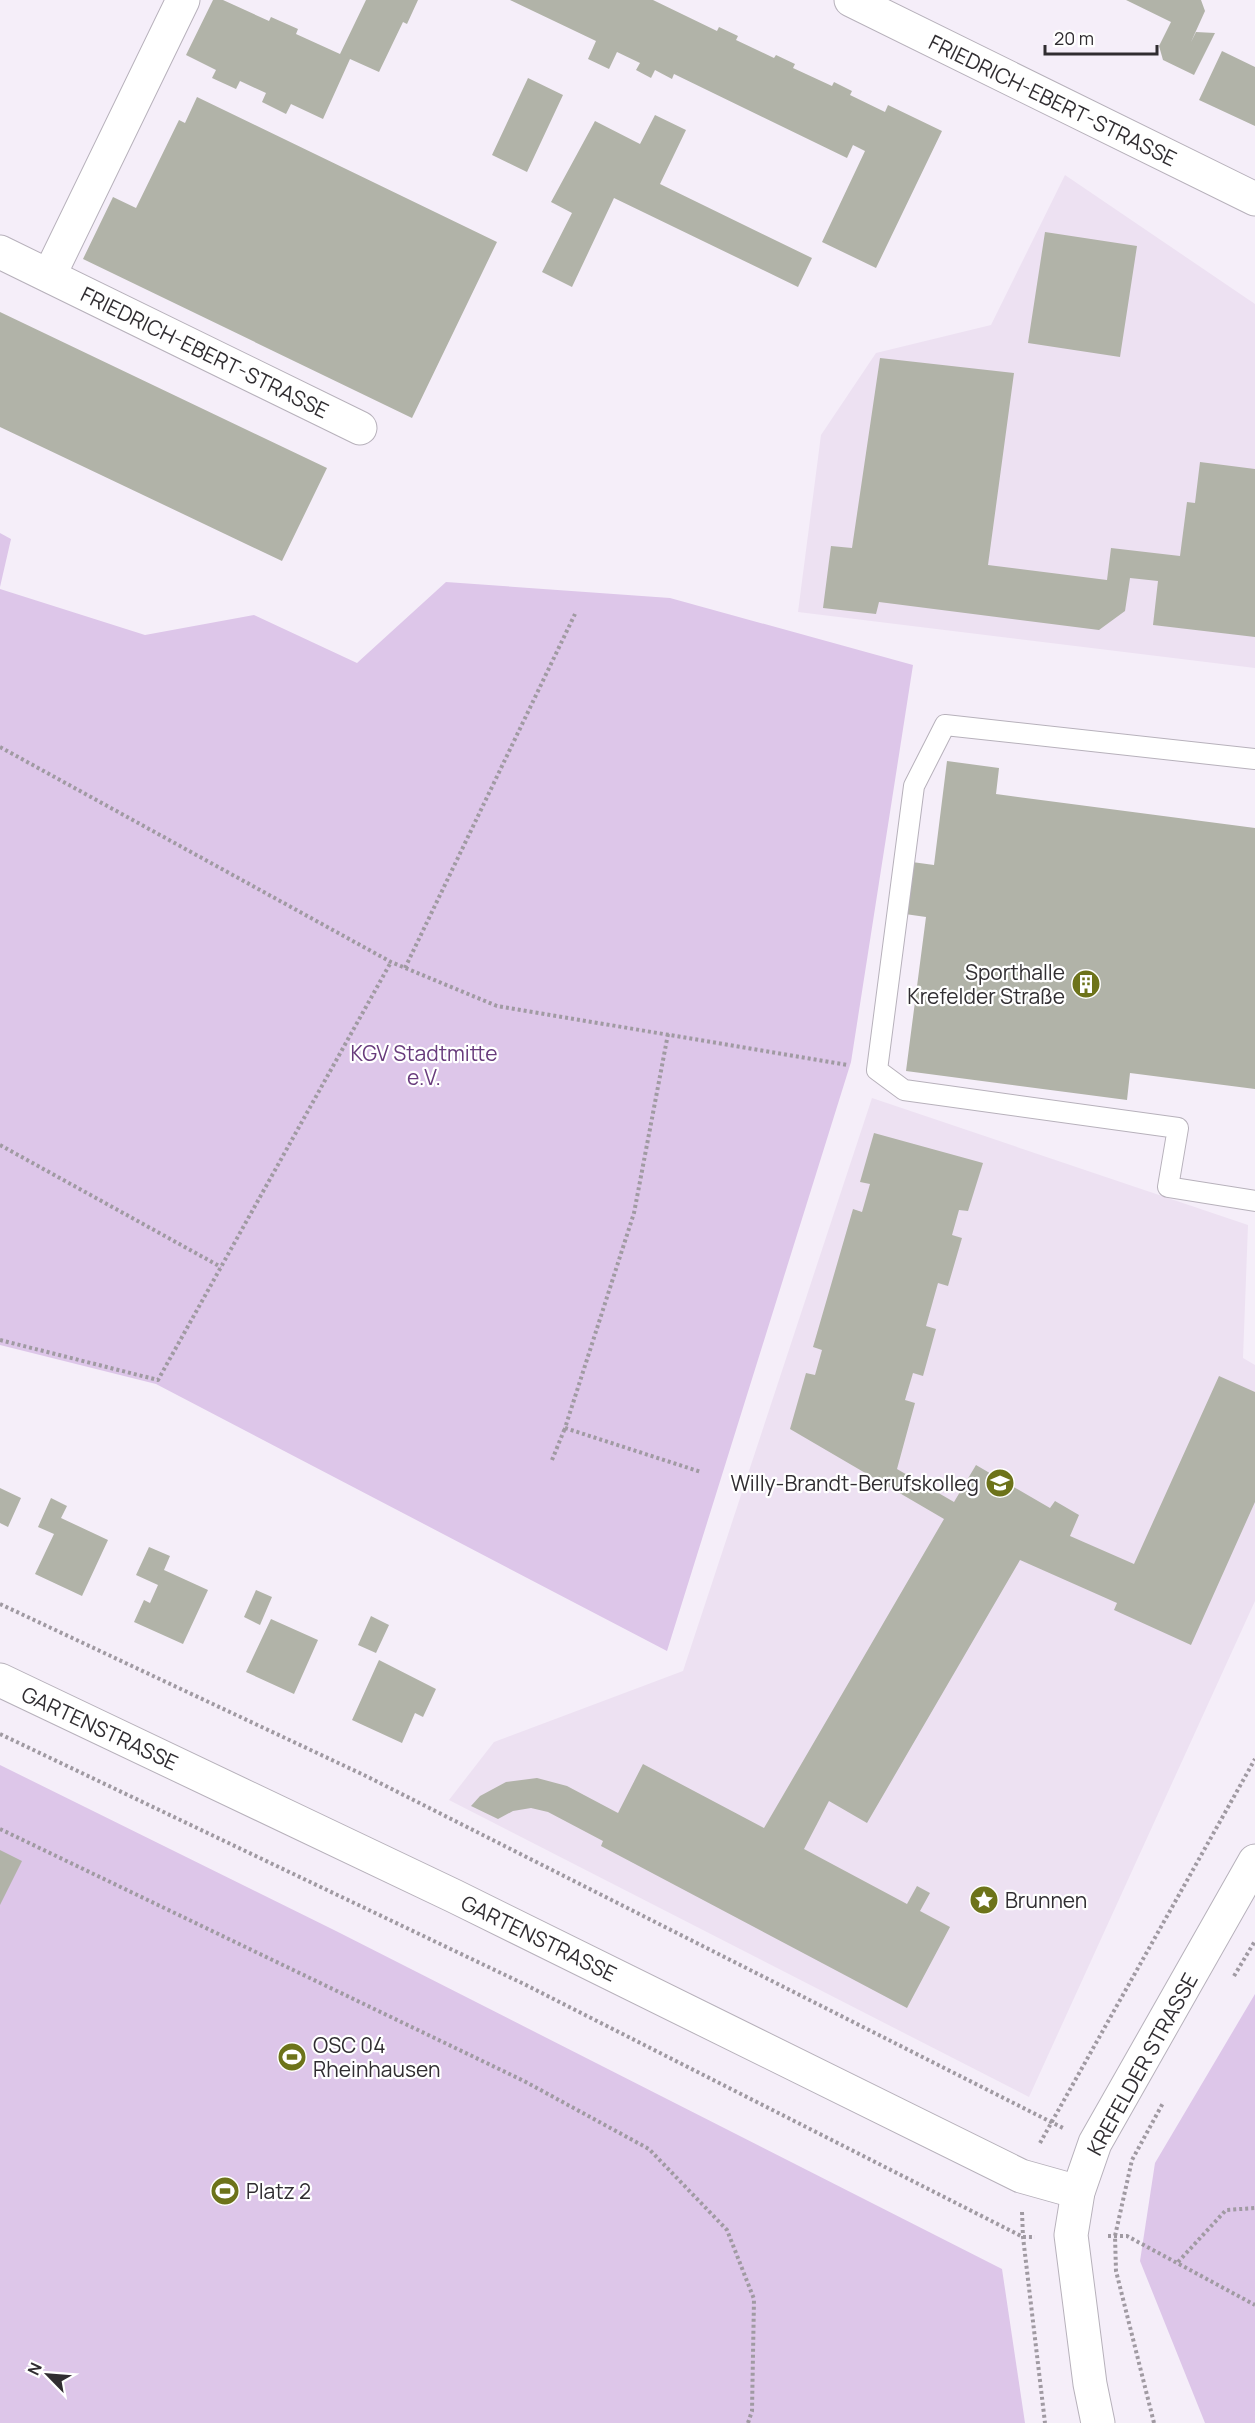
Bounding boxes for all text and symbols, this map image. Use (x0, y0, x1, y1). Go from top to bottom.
scale bar (1045, 18, 1158, 56)
text: 20 m (1054, 26, 1094, 50)
street label: FRIEDRICH-EBERT-STRASSE (924, 28, 1182, 172)
street label: FRIEDRICH-EBERT-STRASSE (76, 280, 334, 424)
place label: Sporthalle Krefelder Straße (907, 958, 1065, 1010)
building icon: Sporthalle Krefelder Straße (1070, 968, 1102, 1000)
park label: KGV Stadtmitte e.V. (350, 1039, 498, 1091)
school or university icon: Willy-Brandt-Berufskolleg (984, 1467, 1016, 1499)
place label: Willy-Brandt-Berufskolleg (731, 1469, 979, 1497)
street label: GARTENSTRASSE (17, 1679, 183, 1777)
place icon: Brunnen (968, 1884, 1000, 1916)
place label: Brunnen (1005, 1886, 1087, 1914)
street label: GARTENSTRASSE (457, 1888, 621, 1988)
street label: KREFELDER STRASSE (1080, 1968, 1204, 2160)
place label: OSC 04 Rheinhausen (313, 2031, 440, 2083)
sports icon: OSC 04 Rheinhausen (276, 2041, 308, 2073)
sports icon: Platz 2 (209, 2175, 241, 2207)
place label: Platz 2 (246, 2177, 311, 2205)
north arrow (18, 2345, 78, 2405)
text: N (22, 2359, 47, 2379)

